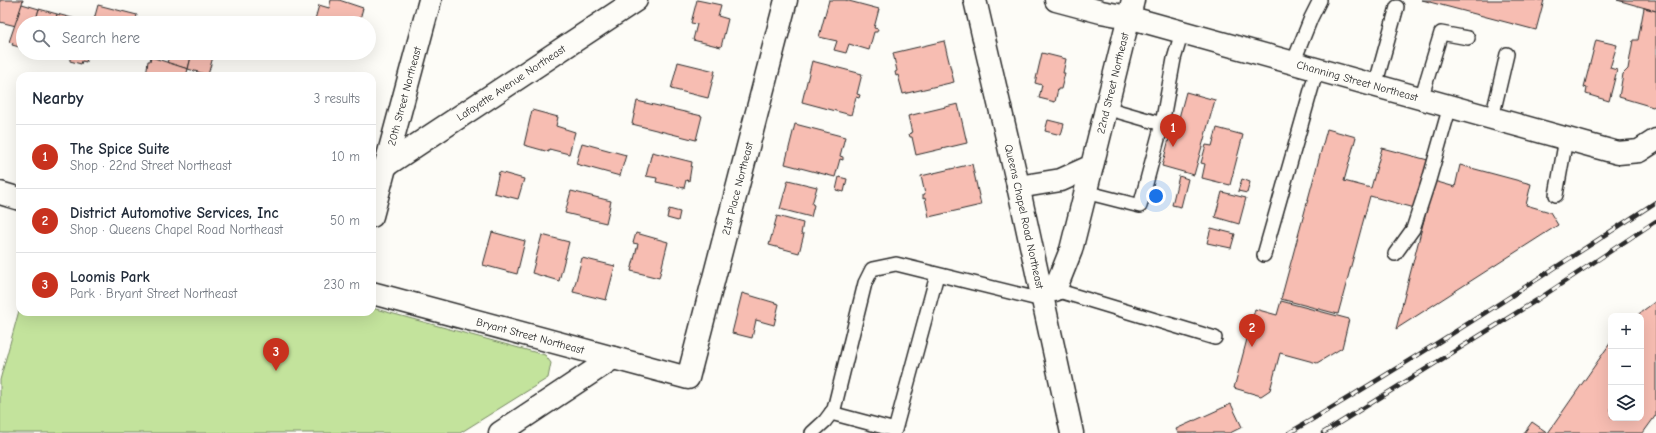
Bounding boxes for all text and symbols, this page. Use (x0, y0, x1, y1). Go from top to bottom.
search box (16, 16, 376, 60)
icon: search (30, 27, 52, 49)
text: Search here (62, 29, 140, 47)
street label: 22nd Street Northeast (1094, 30, 1132, 135)
street label: Lafayette Avenue Northeast (454, 42, 569, 124)
street label: 20th Street Northeast (385, 45, 424, 147)
street label: Channing Street Northeast (1295, 58, 1420, 104)
text: Nearby (32, 89, 83, 108)
text: 3 results (314, 91, 360, 106)
pin: 1 (1160, 114, 1186, 147)
text: The Spice Suite (70, 140, 169, 158)
street label: 21st Place Northeast (719, 140, 756, 237)
street label: Queens Chapel Road Northeast (1002, 143, 1046, 291)
text: 1 (42, 149, 48, 164)
text: 10 m (332, 149, 360, 164)
text: Shop · 22nd Street Northeast (70, 158, 231, 173)
your location (1146, 186, 1166, 206)
text: District Automotive Services, Inc (70, 204, 279, 222)
text: 2 (42, 213, 48, 228)
text: 50 m (330, 213, 360, 228)
text: Shop · Queens Chapel Road Northeast (70, 222, 283, 237)
text: Loomis Park (70, 268, 150, 286)
text: 3 (42, 277, 48, 292)
text: 230 m (324, 277, 360, 292)
text: Park · Bryant Street Northeast (70, 286, 237, 301)
map controls (1608, 313, 1644, 421)
button: + (1608, 313, 1644, 349)
pin: 2 (1239, 314, 1265, 347)
street label: Bryant Street Northeast (475, 315, 586, 357)
pin: 3 (263, 338, 289, 371)
button: − (1608, 349, 1644, 385)
button: layers (1608, 385, 1644, 421)

